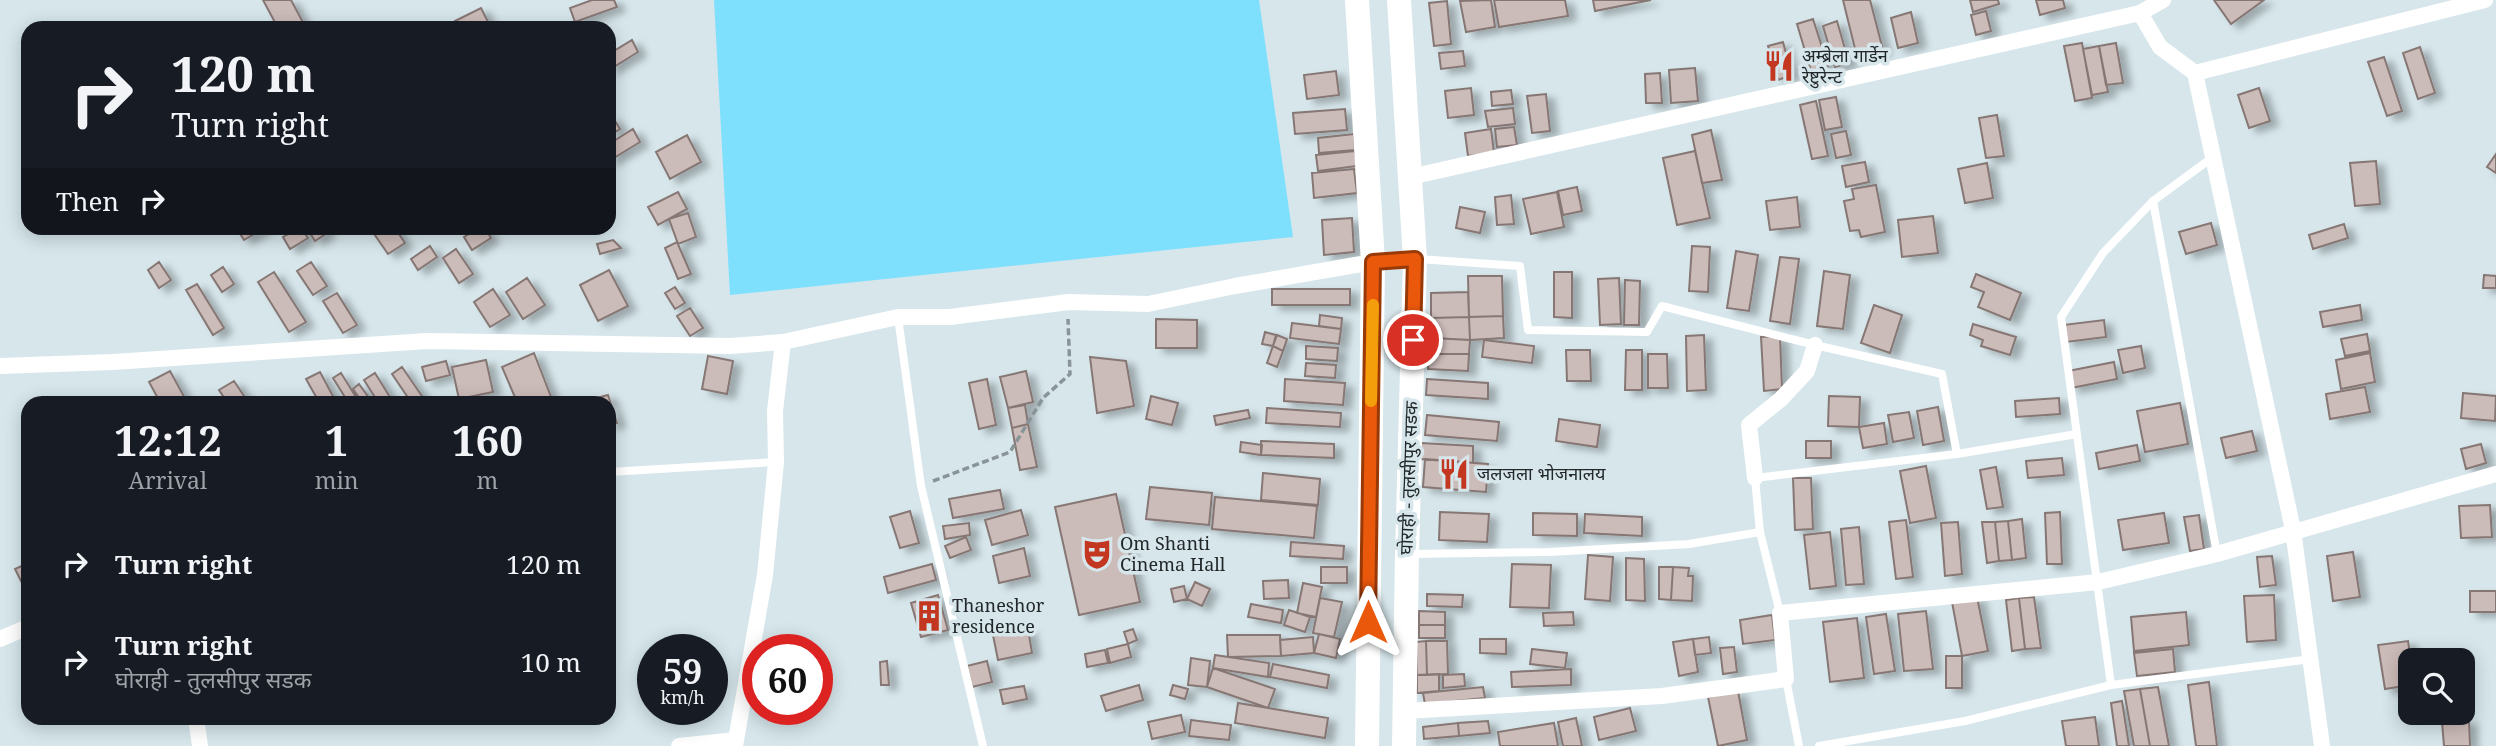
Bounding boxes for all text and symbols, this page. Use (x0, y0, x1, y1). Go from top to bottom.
text: 120 m (171, 40, 315, 106)
place label: अम्ब्रेला गार्डेन रेष्टुरेन्ट (1801, 43, 1889, 89)
icon: right (56, 49, 147, 140)
restaurant icon: अम्ब्रेला गार्डेन रेष्टुरेन्ट (1762, 49, 1796, 83)
text: Turn right (171, 103, 329, 146)
icon: right (133, 182, 171, 220)
text: Then (56, 183, 119, 219)
pin (1383, 310, 1443, 370)
icon: arrive (1394, 321, 1432, 359)
street label: घोराही - तुलसीपुर सडक (1393, 400, 1424, 555)
text: 12:12 (114, 411, 222, 468)
text: 1 (325, 411, 349, 468)
text: 160 (452, 411, 523, 468)
restaurant icon: जलजला भोजनालय (1437, 457, 1471, 491)
place label: जलजला भोजनालय (1477, 461, 1606, 485)
text: Arrival (129, 464, 207, 496)
text: min (315, 464, 359, 496)
text: m (476, 464, 498, 496)
place label: Om Shanti Cinema Hall (1120, 531, 1226, 576)
theatre icon: Om Shanti Cinema Hall (1080, 537, 1114, 571)
icon: right (56, 545, 94, 583)
text: Turn right (115, 546, 252, 582)
text: 120 m (506, 546, 581, 582)
position arrow (1331, 585, 1405, 659)
place label: Thaneshor residence (952, 593, 1045, 638)
building icon: Thaneshor residence (912, 599, 946, 633)
text: Turn right (115, 627, 252, 663)
speed limit sign: 60 (742, 634, 833, 725)
icon: right (56, 643, 94, 681)
text: 10 m (521, 644, 581, 680)
text: 59 (663, 647, 702, 694)
map controls (2398, 648, 2475, 725)
button: search (2398, 648, 2475, 725)
text: घोराही - तुलसीपुर सडक (115, 663, 311, 695)
text: km/h (660, 685, 705, 709)

